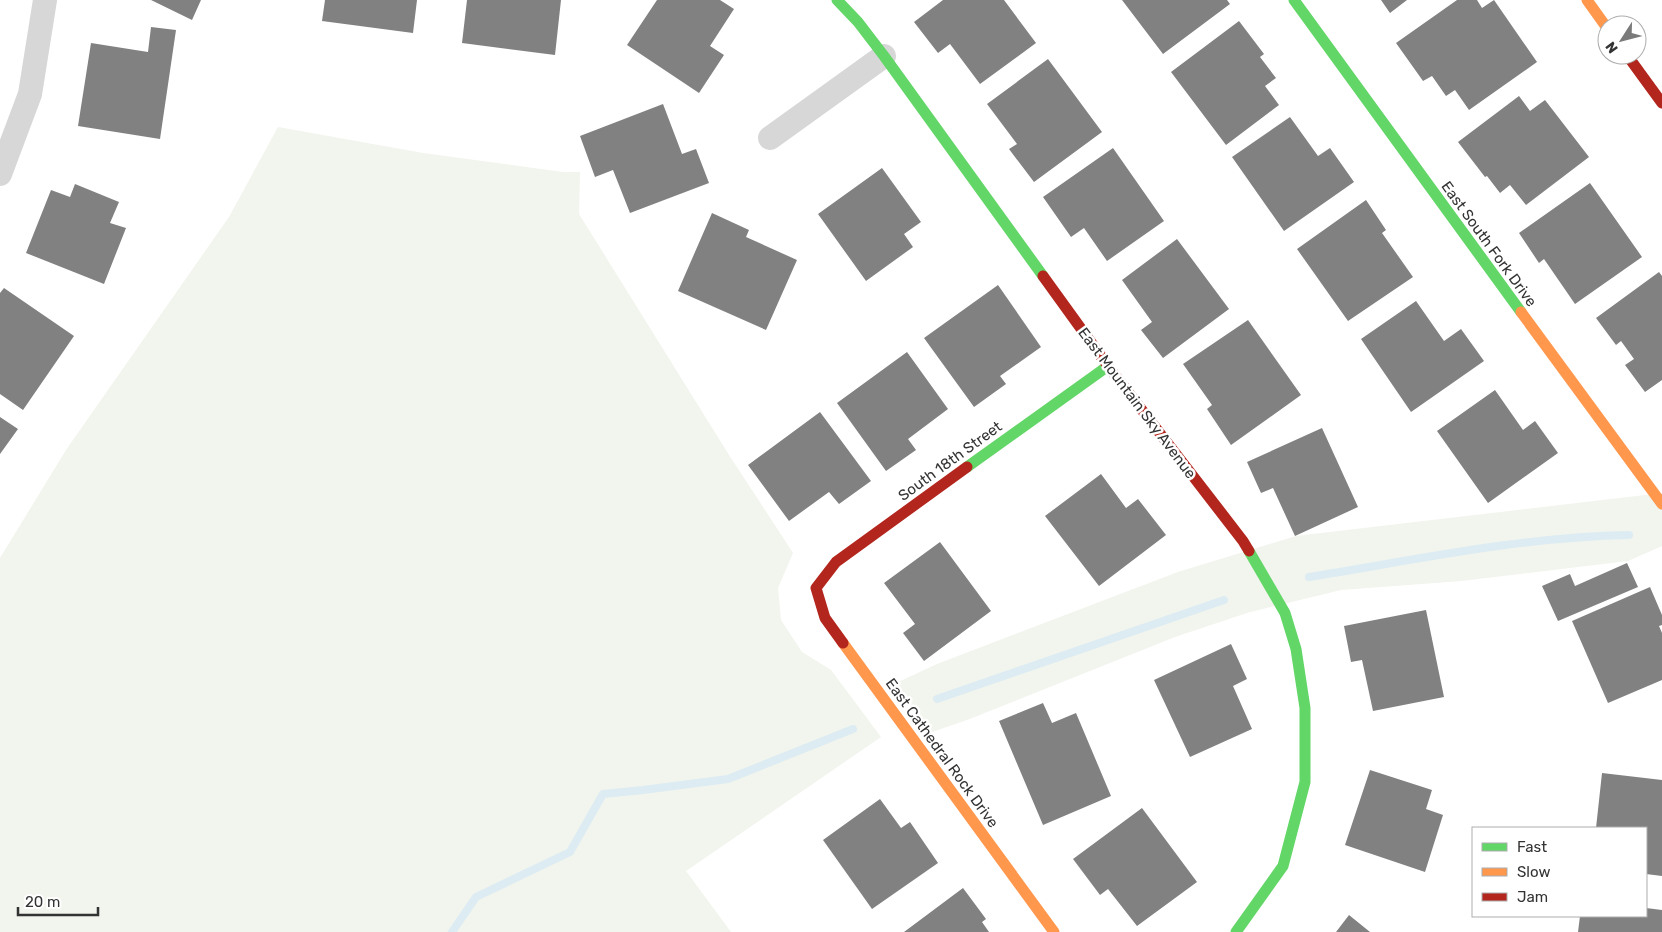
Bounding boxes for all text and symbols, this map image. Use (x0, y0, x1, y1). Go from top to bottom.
north arrow (1597, 15, 1647, 65)
text: N (1602, 38, 1622, 56)
street label: East South Fork Drive (1437, 178, 1541, 310)
street label: East Mountain Sky Avenue (1074, 324, 1200, 482)
street label: South 18th Street (895, 417, 1005, 505)
street label: East Cathedral Rock Drive (882, 675, 1002, 831)
legend (1472, 827, 1647, 917)
text: Fast (1517, 838, 1547, 856)
text: Slow (1517, 863, 1550, 881)
scale bar (18, 884, 98, 916)
text: Jam (1517, 888, 1548, 906)
text: 20 m (25, 893, 60, 911)

